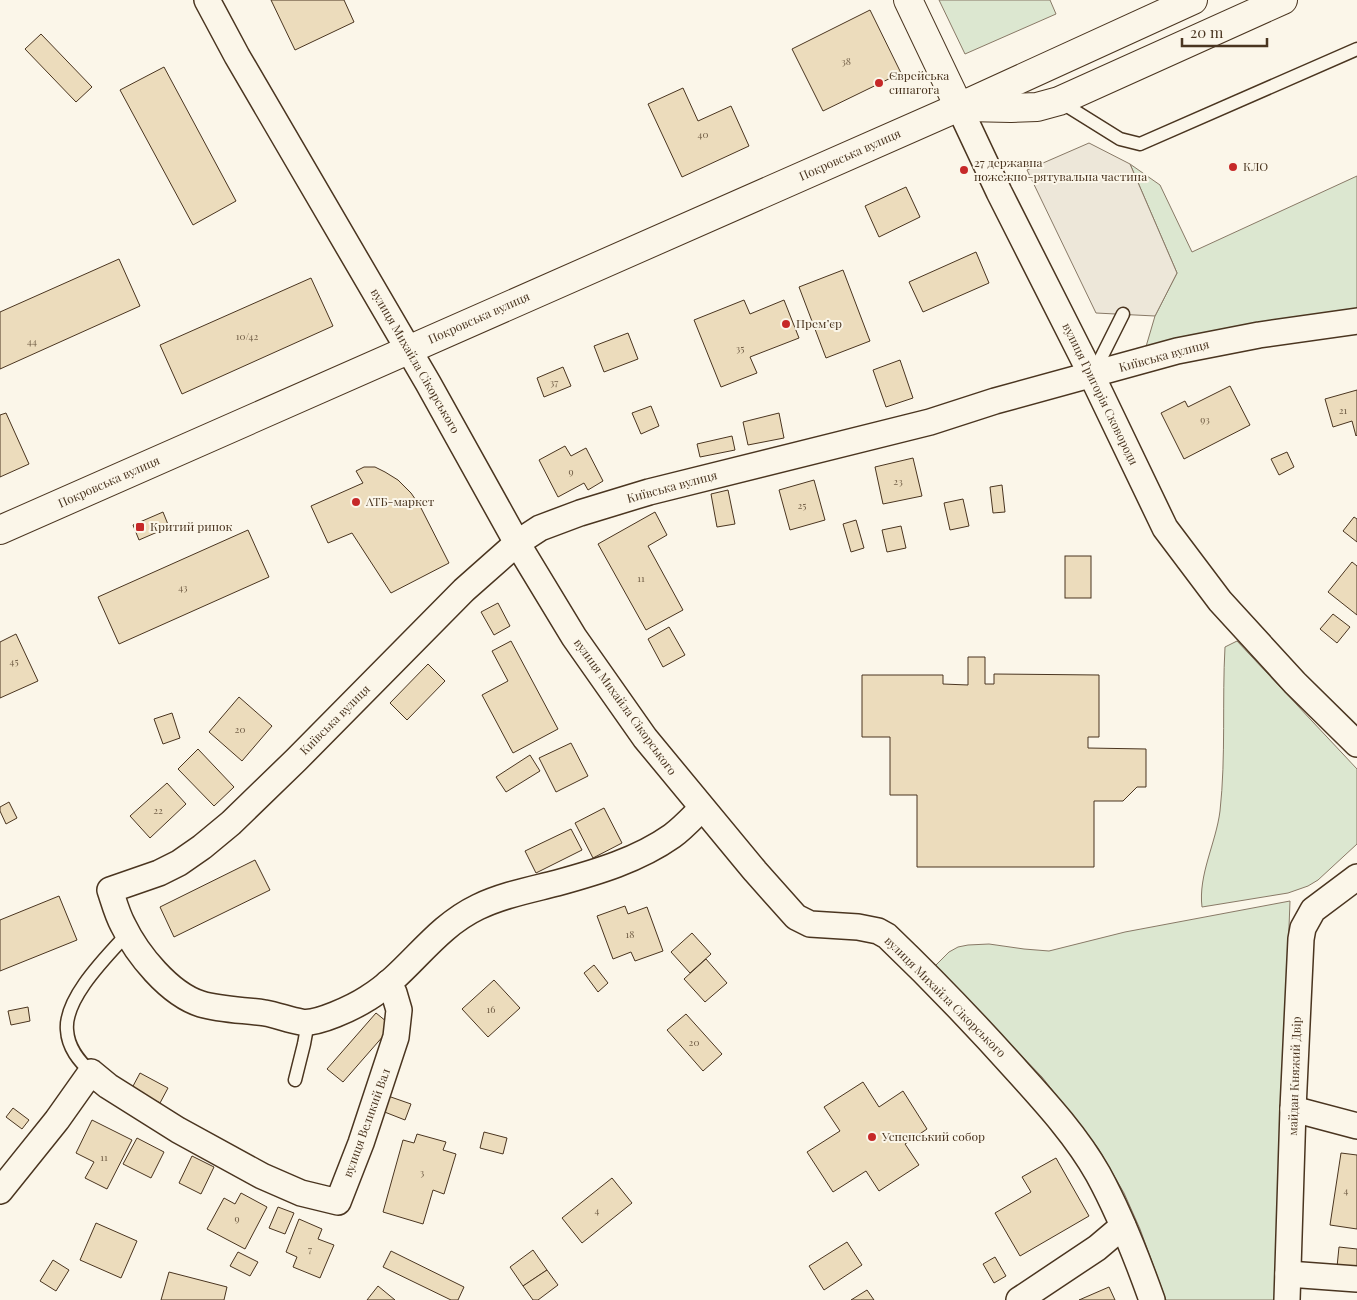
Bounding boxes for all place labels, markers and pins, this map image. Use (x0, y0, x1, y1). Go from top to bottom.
place label: Єврейська синагога (889, 67, 949, 97)
marker: Єврейська синагога (873, 77, 885, 89)
place label: 27 державна пожежно-рятувальна частина (974, 154, 1147, 184)
place label: КЛО (1243, 158, 1268, 174)
marker: КЛО (1227, 161, 1239, 173)
marker: 27 державна пожежно-рятувальна частина (958, 164, 970, 176)
place label: Прем’єр (796, 315, 842, 331)
marker: Прем’єр (780, 318, 792, 330)
place label: АТБ-маркет (365, 493, 435, 509)
marker: АТБ-маркет (350, 496, 362, 508)
place label: Критий ринок (150, 518, 233, 534)
marker: Критий ринок (134, 521, 146, 533)
place label: Успенський собор (881, 1128, 985, 1144)
marker: Успенський собор (866, 1131, 878, 1143)

